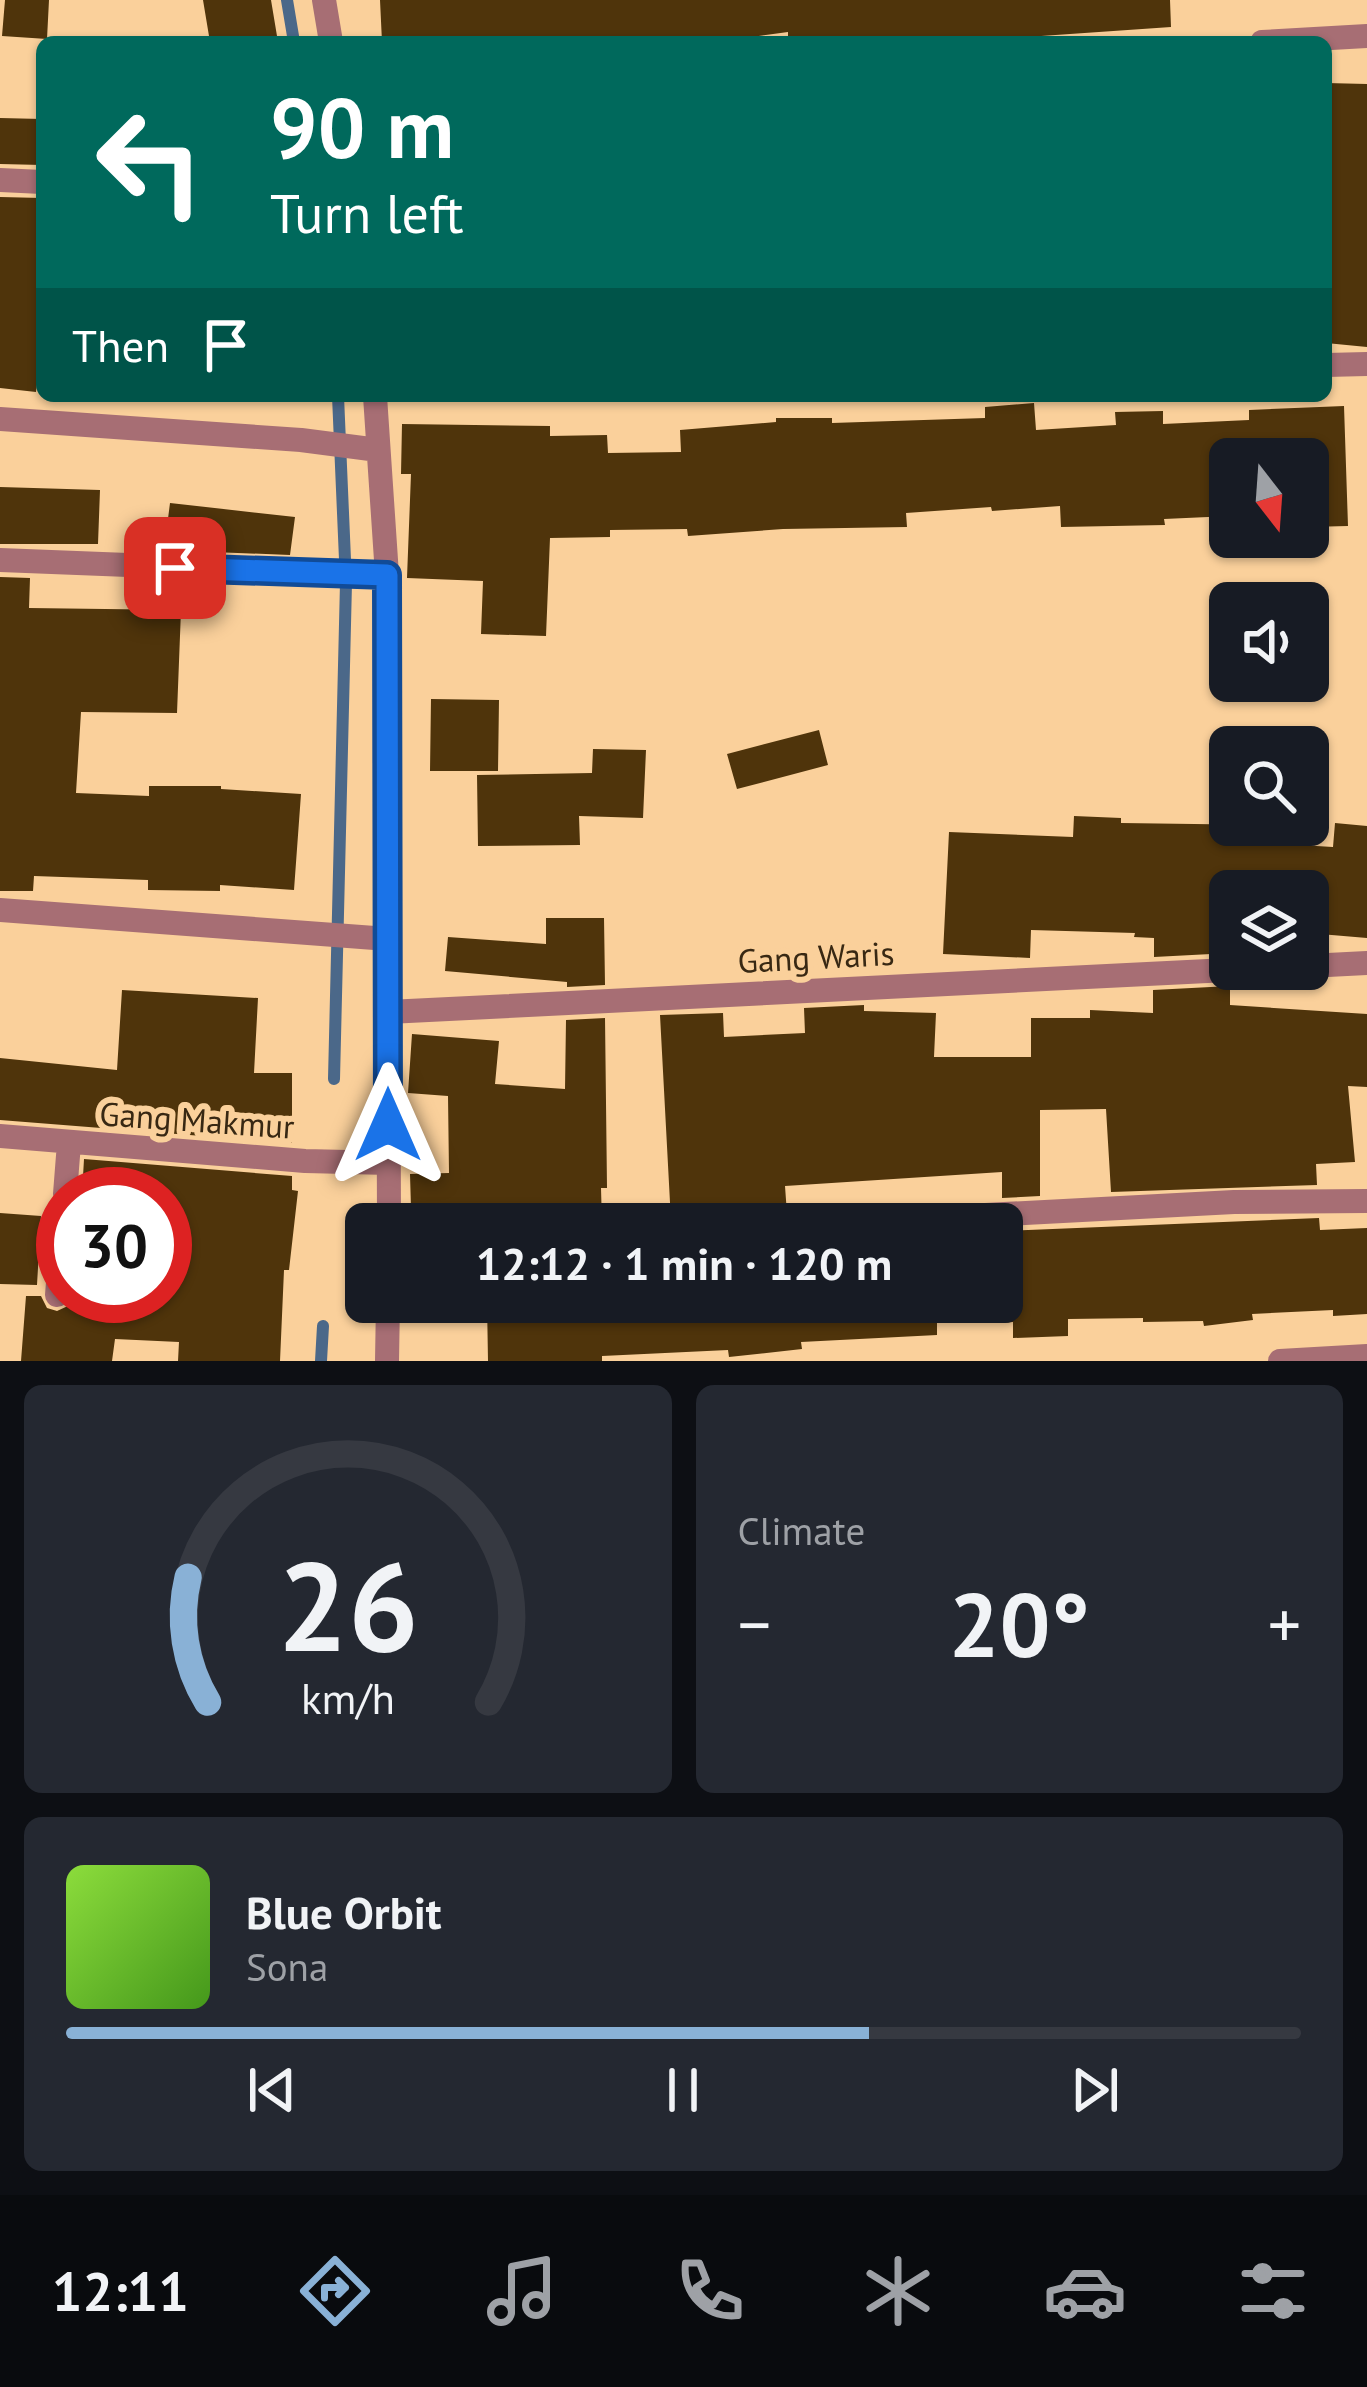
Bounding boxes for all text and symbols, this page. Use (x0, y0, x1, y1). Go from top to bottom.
text: 90 m (270, 72, 454, 181)
icon: left (72, 84, 228, 240)
text: Turn left (270, 178, 464, 248)
icon: arrive (193, 312, 259, 378)
text: Then (72, 316, 169, 374)
north arrow (1209, 438, 1329, 558)
map controls (1209, 438, 1329, 990)
pin (124, 517, 226, 619)
icon: arrive (142, 535, 208, 601)
button: sound (1209, 582, 1329, 702)
button: search (1209, 726, 1329, 846)
button: layers (1209, 870, 1329, 990)
street label: Gang Waris (737, 931, 895, 982)
position arrow (325, 1062, 451, 1188)
street label: Gang Makmur (98, 1091, 296, 1148)
speed limit sign: 30 (36, 1167, 192, 1323)
text: 12:12 · 1 min · 120 m (476, 1234, 892, 1292)
text: Climate (738, 1505, 865, 1556)
text: 26 (277, 1524, 419, 1685)
text: 20° (949, 1565, 1090, 1682)
text: − (738, 1581, 771, 1666)
text: + (1268, 1581, 1301, 1666)
text: km/h (301, 1670, 395, 1726)
text: Blue Orbit (246, 1883, 442, 1941)
text: Sona (246, 1941, 328, 1992)
icon: previous (239, 2057, 305, 2123)
icon: pause (650, 2057, 716, 2123)
icon: next (1062, 2057, 1128, 2123)
icon: directions (293, 2249, 377, 2333)
icon: music (480, 2249, 564, 2333)
icon: phone (668, 2249, 752, 2333)
icon: climate (856, 2249, 940, 2333)
icon: car (1043, 2249, 1127, 2333)
icon: filters (1231, 2249, 1315, 2333)
text: 12:11 (52, 2256, 189, 2326)

